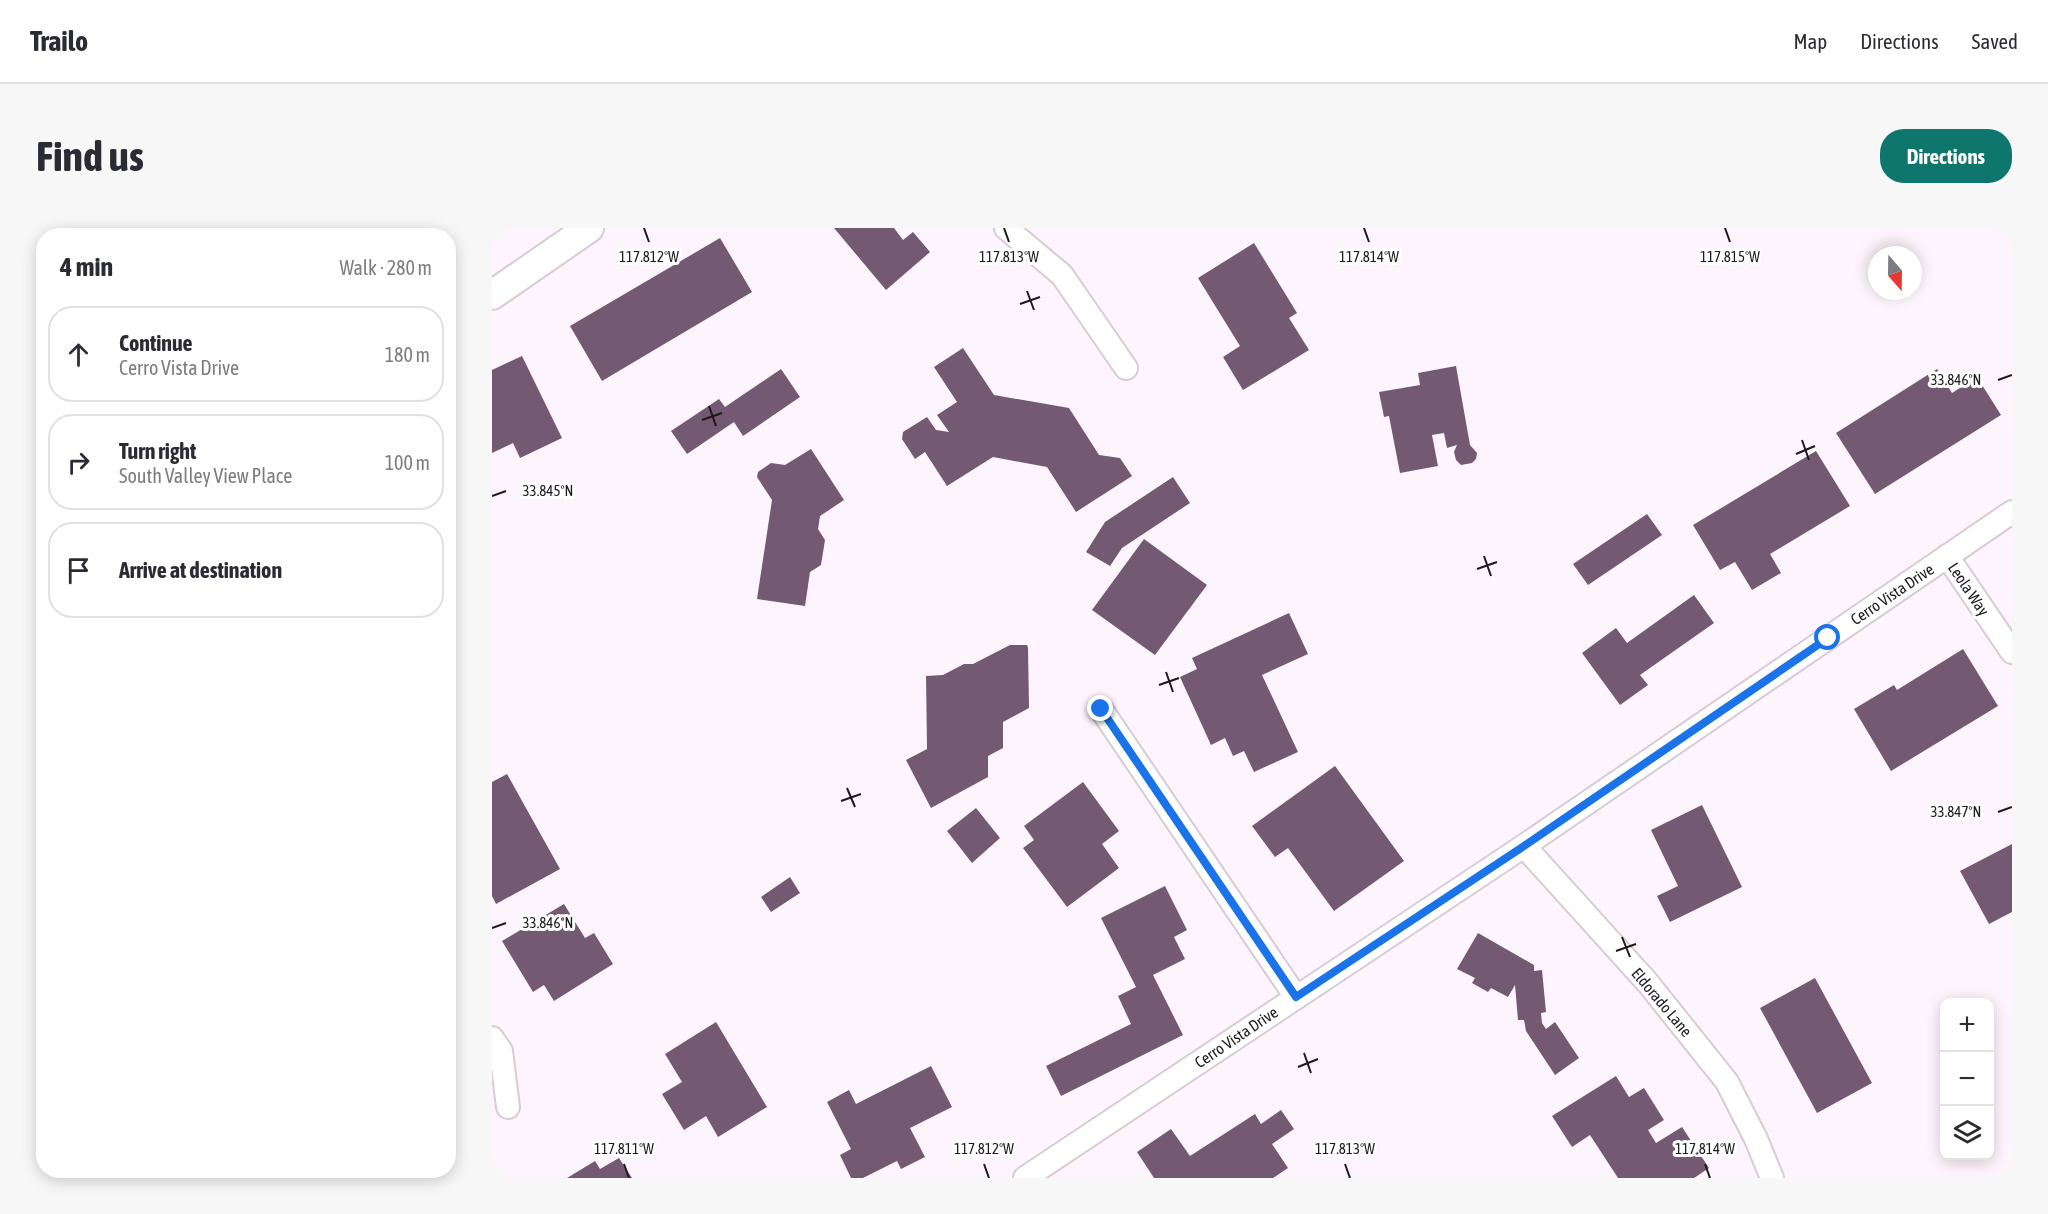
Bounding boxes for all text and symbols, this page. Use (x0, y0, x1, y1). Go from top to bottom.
text: Trailo (30, 25, 88, 57)
text: Map (1793, 29, 1827, 53)
text: Directions (1860, 29, 1939, 53)
text: Saved (1972, 29, 2018, 53)
button: Directions (1880, 129, 2012, 183)
text: Find us (36, 132, 144, 180)
north arrow (1868, 246, 1922, 300)
text: 117.812°W (619, 248, 679, 265)
text: 117.813°W (979, 248, 1039, 265)
text: 117.814°W (1339, 248, 1399, 265)
text: 117.815°W (1700, 248, 1760, 265)
text: 4 min (60, 252, 113, 282)
text: Walk · 280 m (340, 256, 432, 279)
text: Continue (119, 330, 193, 356)
icon: ahead (62, 338, 95, 371)
text: 180 m (385, 343, 430, 366)
text: Cerro Vista Drive (119, 356, 239, 379)
text: 33.846°N (1931, 371, 1981, 388)
text: Turn right (119, 438, 196, 464)
icon: right (62, 446, 95, 479)
text: 100 m (385, 451, 430, 474)
text: South Valley View Place (119, 464, 292, 487)
text: 33.845°N (523, 482, 573, 499)
icon: arrive (62, 554, 95, 587)
text: Arrive at destination (119, 557, 282, 583)
street label: Leola Way (1944, 559, 1993, 620)
street label: Cerro Vista Drive (1847, 560, 1937, 628)
route start (1814, 624, 1840, 650)
route end (1087, 695, 1113, 721)
text: 33.847°N (1931, 803, 1981, 820)
text: 33.846°N (523, 914, 573, 931)
street label: Eldorado Lane (1628, 964, 1696, 1040)
map controls (1940, 998, 1994, 1160)
button: + (1940, 998, 1994, 1052)
street label: Cerro Vista Drive (1191, 1003, 1281, 1071)
button: − (1940, 1052, 1994, 1106)
button: layers (1940, 1106, 1994, 1160)
text: 117.811°W (594, 1140, 654, 1157)
text: 117.812°W (954, 1140, 1014, 1157)
text: 117.813°W (1315, 1140, 1375, 1157)
text: 117.814°W (1675, 1140, 1735, 1157)

